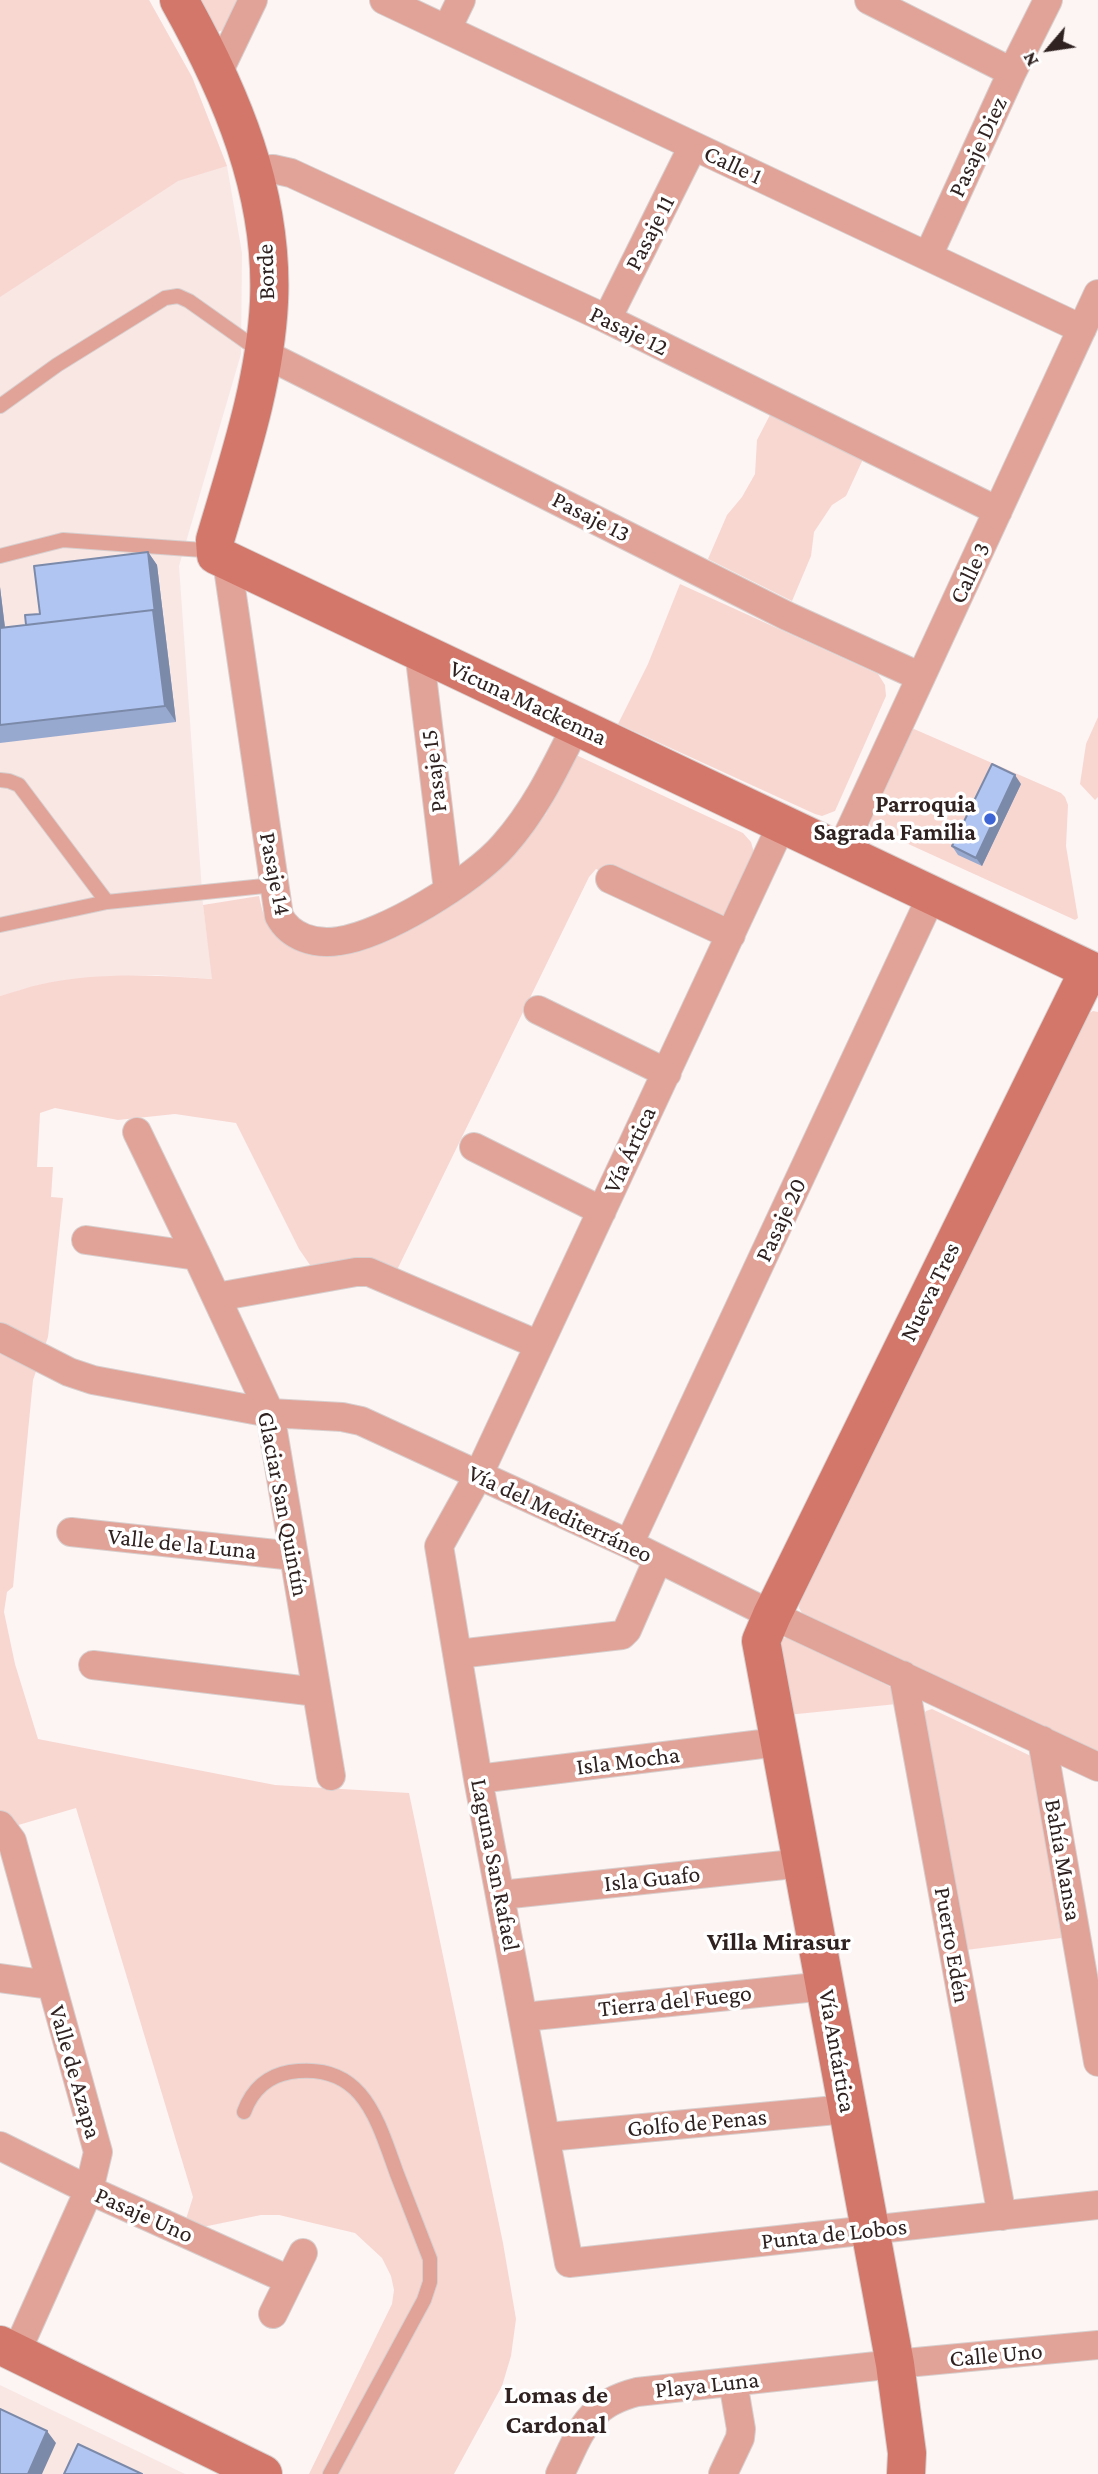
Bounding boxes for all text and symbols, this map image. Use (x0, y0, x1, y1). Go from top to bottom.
north arrow (1014, 14, 1084, 84)
text: N (1018, 49, 1043, 70)
street label: Pasaje Diez (942, 92, 1014, 202)
street label: Calle 1 (699, 139, 767, 191)
street label: Pasaje 11 (619, 191, 681, 275)
street label: Borde (251, 243, 281, 301)
street label: Pasaje 12 (585, 300, 673, 362)
street label: Pasaje 13 (547, 485, 635, 549)
street label: Calle 3 (943, 538, 997, 608)
street label: Vicuna Mackenna (445, 654, 611, 752)
street label: Pasaje 15 (415, 728, 453, 814)
place label: Parroquia Sagrada Familia (813, 791, 976, 847)
marker: Parroquia Sagrada Familia (982, 811, 998, 827)
street label: Pasaje 14 (253, 830, 297, 918)
street label: Vía Ártica (597, 1102, 663, 1198)
street label: Pasaje 20 (749, 1173, 813, 1267)
street label: Nueva Tres (894, 1238, 966, 1346)
street label: Glaciar San Quintín (251, 1409, 315, 1599)
street label: Vía del Mediterráneo (463, 1459, 657, 1569)
street label: Valle de la Luna (106, 1522, 258, 1566)
street label: Isla Mocha (574, 1740, 682, 1782)
street label: Laguna San Rafael (464, 1776, 526, 1954)
street label: Bahía Mansa (1038, 1797, 1088, 1923)
street label: Isla Guafo (603, 1860, 701, 1898)
street label: Puerto Edén (928, 1885, 976, 2005)
district label: Villa Mirasur (707, 1926, 851, 1958)
street label: Tierra del Fuego (597, 1979, 753, 2023)
street label: Vía Antártica (812, 1987, 862, 2115)
street label: Valle de Azapa (42, 2002, 108, 2142)
street label: Golfo de Penas (626, 2103, 768, 2143)
street label: Pasaje Uno (90, 2181, 198, 2249)
street label: Punta de Lobos (760, 2212, 908, 2256)
street label: Calle Uno (948, 2337, 1044, 2373)
street label: Playa Luna (654, 2365, 760, 2405)
district label: Lomas de Cardonal (504, 2379, 608, 2440)

